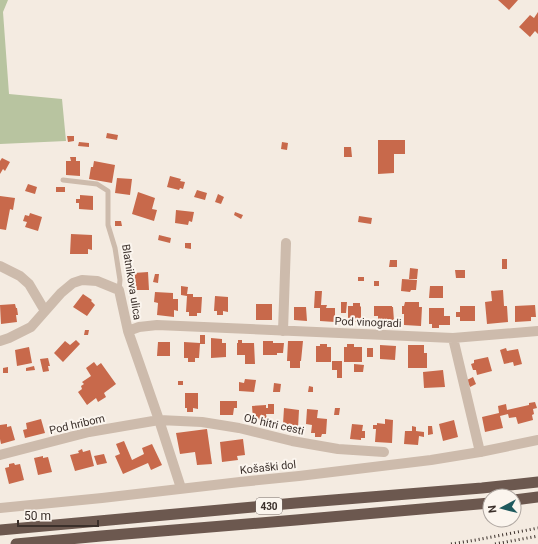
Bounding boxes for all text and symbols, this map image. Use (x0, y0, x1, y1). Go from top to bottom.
street label: Blatnikova ulica (119, 243, 144, 321)
street label: Pod vinogradi (334, 315, 402, 330)
street label: Ob hitri cesti (242, 411, 305, 438)
street label: Pod hribom (48, 412, 106, 437)
street label: Košaški dol (239, 458, 297, 477)
north arrow (482, 488, 522, 528)
road number: 430 (256, 498, 282, 514)
scale bar (18, 502, 98, 528)
text: N (486, 504, 499, 514)
text: 50 m (24, 509, 51, 523)

